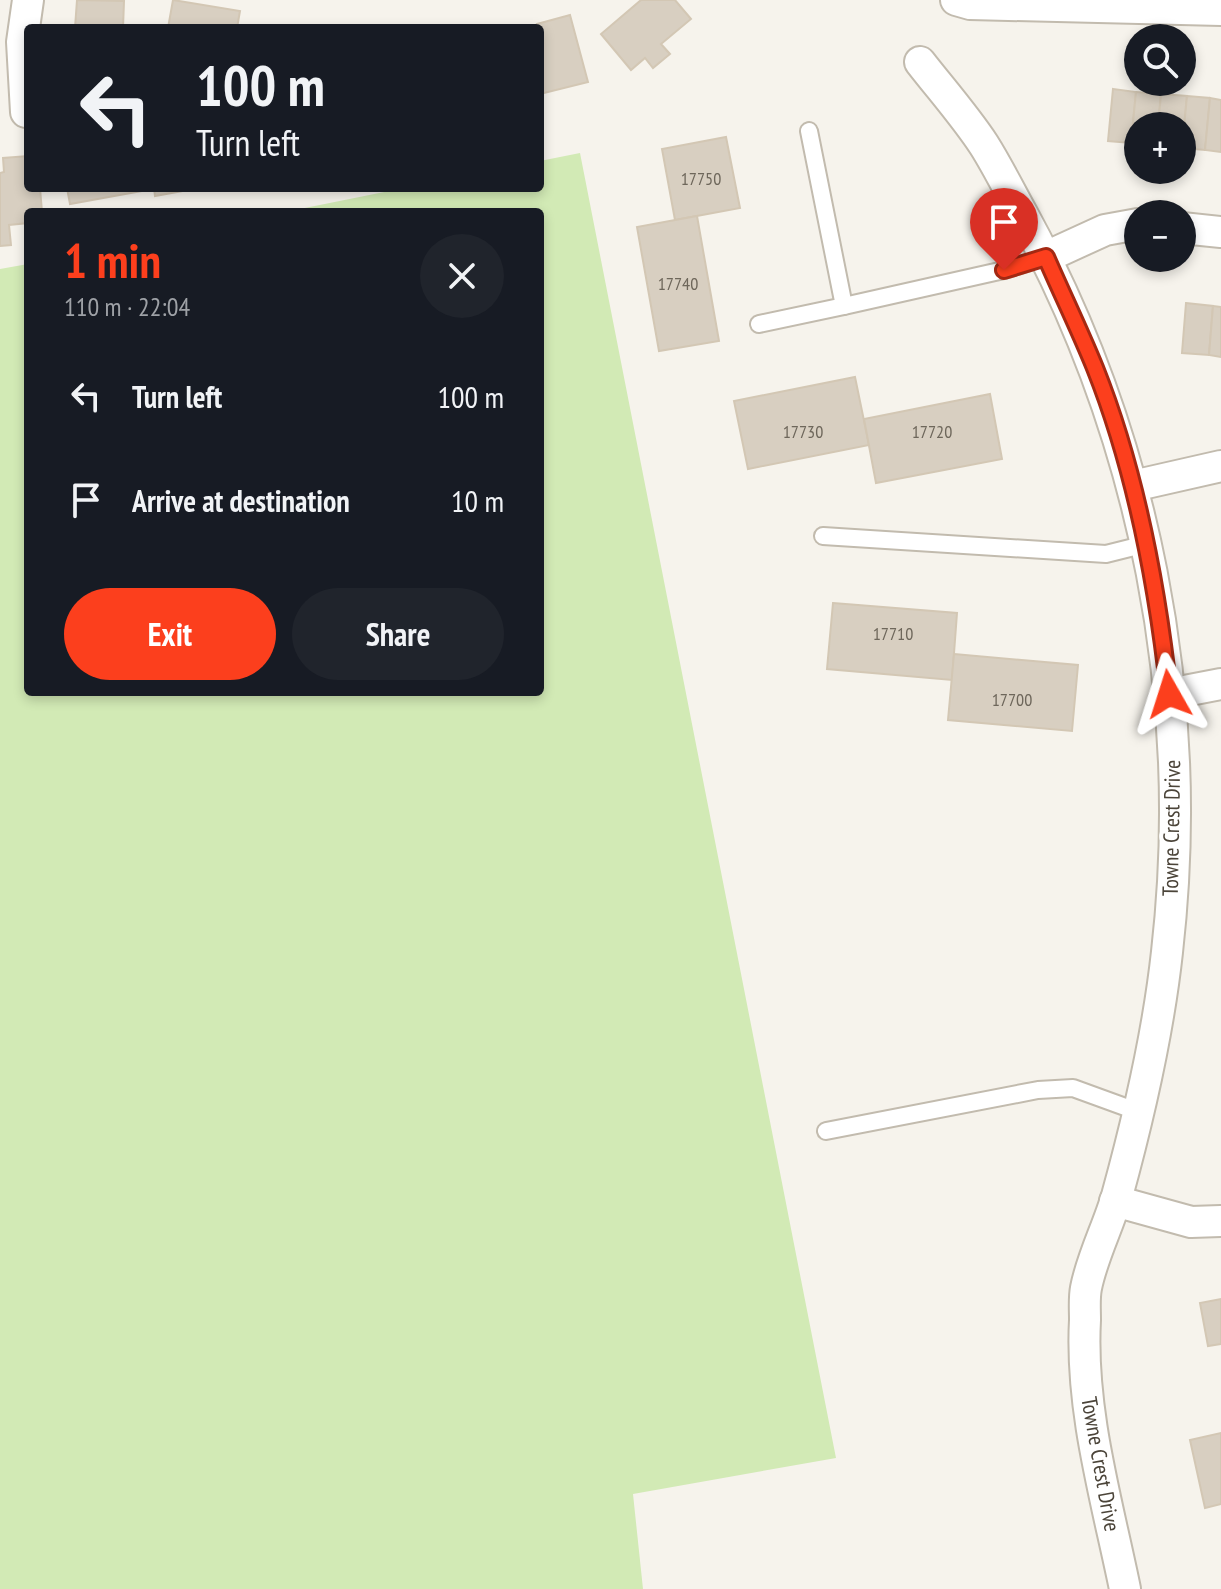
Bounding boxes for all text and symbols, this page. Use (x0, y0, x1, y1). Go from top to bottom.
map controls (1124, 24, 1196, 272)
button: search (1124, 24, 1196, 96)
text: 100 m (196, 49, 325, 121)
icon: left (64, 56, 168, 160)
button: + (1124, 112, 1196, 184)
text: Turn left (196, 119, 300, 166)
house number: 17750 (681, 167, 721, 190)
pin (970, 188, 1038, 270)
icon: arrive (982, 200, 1026, 244)
button: − (1124, 200, 1196, 272)
text: 1 min (64, 229, 161, 291)
button: close (420, 234, 504, 318)
house number: 17740 (658, 272, 698, 295)
text: 110 m · 22:04 (64, 290, 190, 323)
icon: left (64, 374, 108, 418)
text: Turn left (132, 377, 222, 416)
text: 100 m (438, 377, 504, 416)
house number: 17730 (783, 420, 823, 443)
house number: 17720 (912, 420, 952, 443)
icon: arrive (64, 478, 108, 522)
text: Arrive at destination (132, 481, 350, 520)
text: 10 m (451, 481, 504, 520)
button: Exit (64, 588, 276, 680)
button: Share (292, 588, 504, 680)
house number: 17710 (873, 622, 913, 645)
position arrow (1127, 652, 1211, 736)
house number: 17700 (992, 688, 1032, 711)
street label: Towne Crest Drive (1156, 760, 1186, 896)
street label: Towne Crest Drive (1075, 1394, 1127, 1534)

